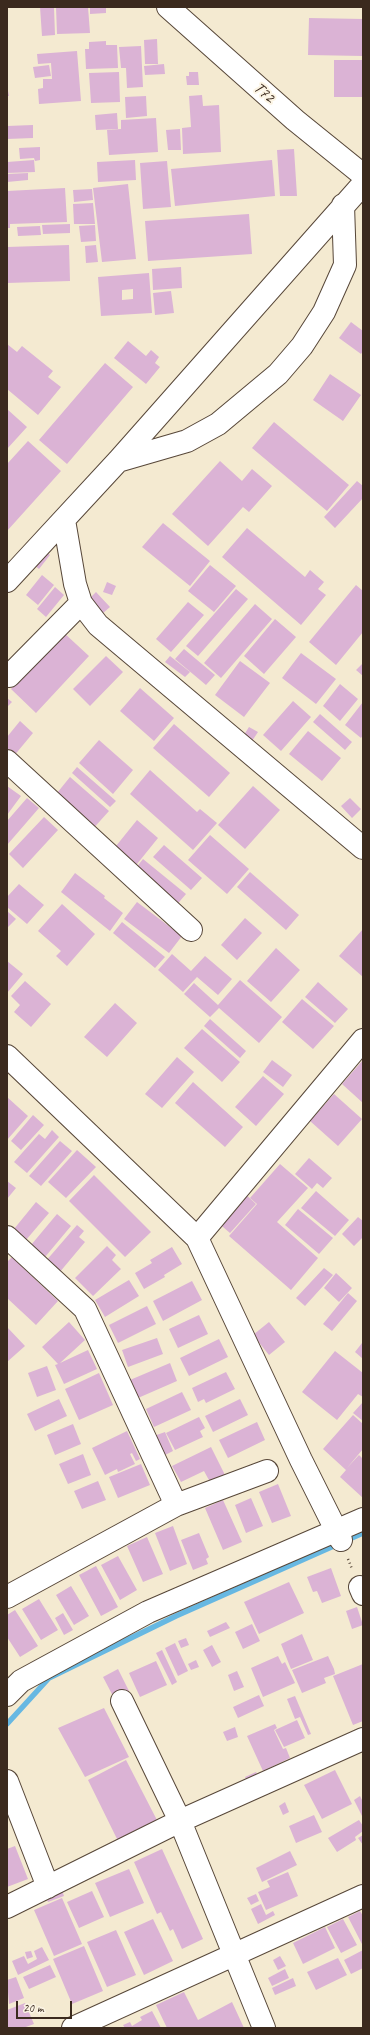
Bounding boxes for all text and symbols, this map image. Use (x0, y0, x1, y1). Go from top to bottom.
street label: T72 (250, 79, 278, 107)
scale bar (18, 1993, 74, 2019)
text: 20 m (23, 2000, 43, 2016)

